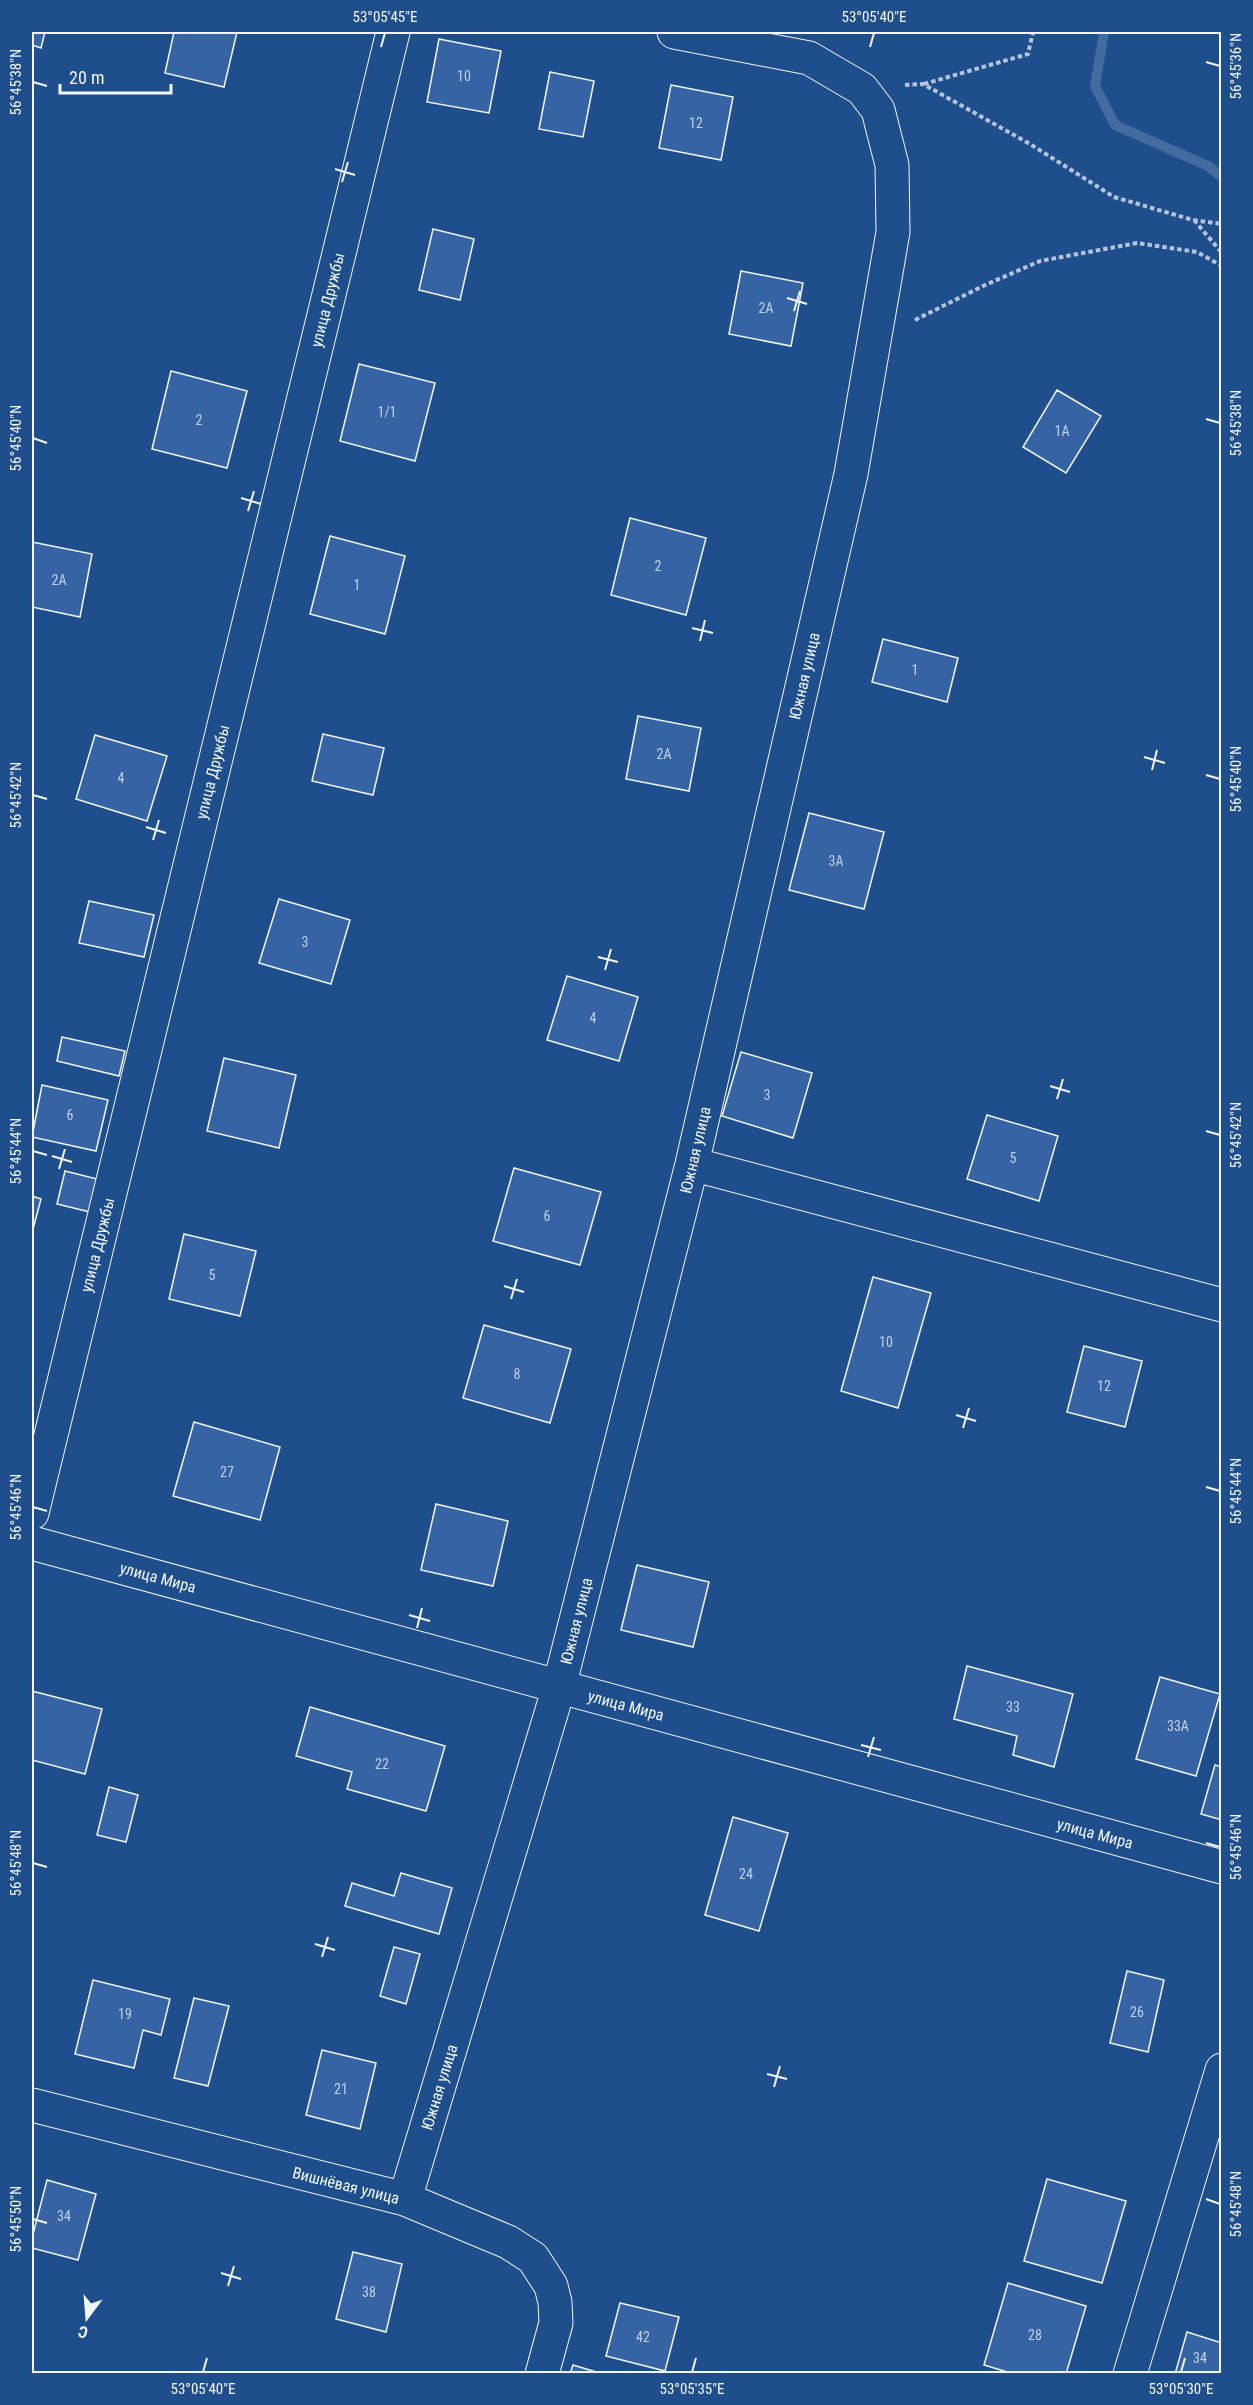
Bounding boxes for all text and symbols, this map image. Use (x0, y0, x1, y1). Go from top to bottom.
text: 53°05'45"E (353, 8, 417, 26)
text: 53°05'40"E (842, 8, 906, 26)
text: 56°45'36"N (1227, 33, 1245, 99)
text: 56°45'38"N (7, 49, 25, 115)
scale bar (60, 57, 171, 95)
text: 20 m (69, 67, 104, 88)
house number: 10 (457, 68, 471, 84)
house number: 12 (689, 115, 703, 131)
street label: улица Дружбы (307, 251, 348, 349)
house number: 2А (759, 300, 773, 316)
text: 56°45'38"N (1227, 390, 1245, 456)
house number: 1/1 (377, 404, 397, 420)
text: 56°45'40"N (7, 405, 25, 471)
house number: 2 (196, 412, 203, 428)
house number: 1А (1055, 423, 1069, 439)
house number: 2 (655, 558, 662, 574)
house number: 2А (52, 572, 66, 588)
house number: 1 (354, 577, 360, 593)
street label: Южная улица (785, 631, 824, 721)
house number: 1 (912, 662, 918, 678)
street label: улица Дружбы (192, 723, 233, 821)
house number: 2А (657, 746, 671, 762)
text: 56°45'40"N (1227, 746, 1245, 812)
text: 56°45'42"N (7, 762, 25, 828)
house number: 4 (118, 770, 125, 786)
house number: 3А (829, 853, 843, 869)
house number: 3 (302, 934, 308, 950)
house number: 4 (590, 1010, 597, 1026)
house number: 3 (764, 1087, 770, 1103)
text: 56°45'42"N (1227, 1102, 1245, 1168)
street label: Южная улица (676, 1105, 715, 1195)
house number: 6 (67, 1107, 74, 1123)
text: 56°45'44"N (7, 1118, 25, 1184)
house number: 5 (1010, 1150, 1017, 1166)
street label: улица Дружбы (77, 1196, 118, 1294)
house number: 6 (544, 1208, 551, 1224)
house number: 5 (209, 1267, 216, 1283)
house number: 10 (879, 1334, 893, 1350)
house number: 8 (514, 1366, 521, 1382)
house number: 12 (1097, 1378, 1111, 1394)
text: 56°45'44"N (1227, 1458, 1245, 1524)
house number: 27 (220, 1464, 234, 1480)
text: 56°45'46"N (7, 1474, 25, 1540)
street label: улица Мира (118, 1558, 198, 1597)
street label: Южная улица (557, 1576, 596, 1666)
street label: улица Мира (586, 1686, 666, 1725)
house number: 33 (1006, 1699, 1020, 1715)
house number: 33А (1167, 1718, 1189, 1734)
house number: 22 (375, 1756, 389, 1772)
street label: улица Мира (1055, 1814, 1135, 1853)
text: 56°45'46"N (1227, 1814, 1245, 1880)
text: 56°45'48"N (7, 1830, 25, 1896)
house number: 24 (739, 1866, 753, 1882)
house number: 26 (1130, 2004, 1144, 2020)
house number: 19 (118, 2006, 132, 2022)
street label: Южная улица (417, 2042, 462, 2132)
house number: 21 (334, 2081, 348, 2097)
street label: Вишнёвая улица (290, 2163, 401, 2208)
text: 56°45'48"N (1227, 2171, 1245, 2237)
text: 56°45'50"N (7, 2186, 25, 2252)
house number: 34 (57, 2208, 71, 2224)
house number: 38 (362, 2284, 376, 2300)
north arrow (57, 2288, 117, 2348)
text: С (76, 2322, 90, 2342)
house number: 28 (1028, 2327, 1042, 2343)
house number: 42 (636, 2329, 650, 2345)
house number: 34 (1193, 2350, 1207, 2366)
text: 53°05'40"E (171, 2380, 235, 2398)
text: 53°05'35"E (660, 2380, 724, 2398)
text: 53°05'30"E (1149, 2380, 1213, 2398)

